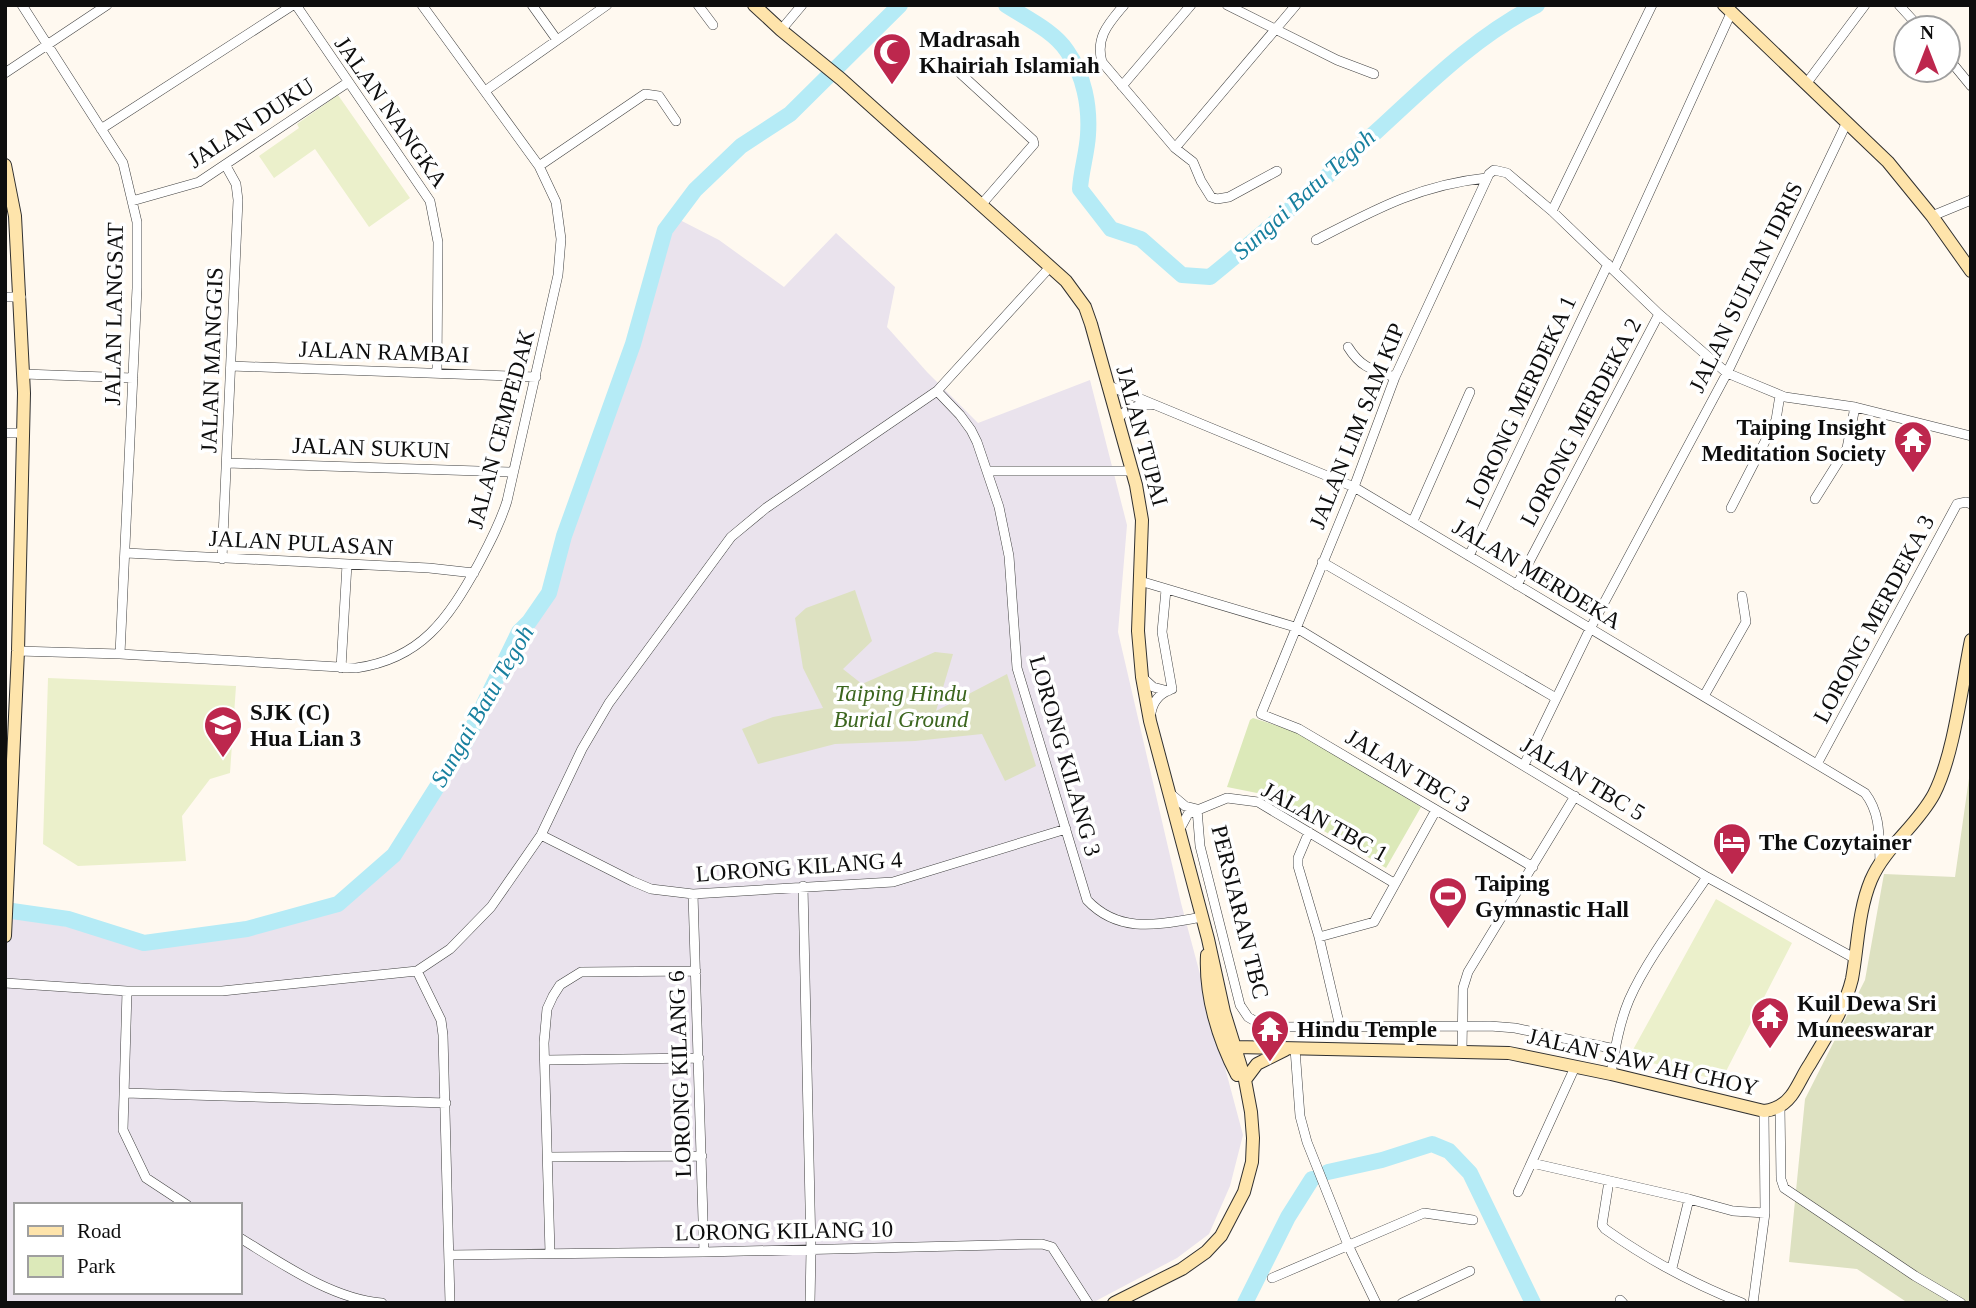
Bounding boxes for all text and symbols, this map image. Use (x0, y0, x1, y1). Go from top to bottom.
north arrow (1892, 14, 1962, 84)
text: N (1920, 22, 1934, 43)
place label: Madrasah Khairiah Islamiah (919, 27, 1100, 78)
mosque icon: Madrasah Khairiah Islamiah (871, 31, 913, 86)
street label: JALAN NANGKA (330, 32, 453, 192)
street label: JALAN DUKU (183, 73, 319, 173)
water label: Sungai Batu Tegoh (1228, 124, 1380, 264)
street label: JALAN SULTAN IDRIS (1684, 178, 1808, 396)
street label: JALAN LANGSAT (100, 222, 128, 406)
street label: JALAN MANGGIS (196, 267, 228, 453)
street label: LORONG MERDEKA 1 (1461, 292, 1581, 512)
street label: LORONG MERDEKA 2 (1516, 314, 1646, 530)
street label: JALAN LIM SAM KIP (1304, 320, 1410, 532)
street label: JALAN CEMPEDAK (462, 326, 540, 531)
street label: JALAN RAMBAI (298, 337, 470, 367)
street label: JALAN TUPAI (1111, 363, 1173, 509)
place label: Taiping Insight Meditation Society (1701, 415, 1886, 466)
temple icon: Taiping Insight Meditation Society (1892, 419, 1934, 474)
street label: JALAN SUKUN (292, 433, 451, 463)
street label: LORONG MERDEKA 3 (1809, 511, 1939, 727)
street label: JALAN MERDEKA (1448, 514, 1626, 634)
street label: JALAN PULASAN (208, 526, 394, 560)
water label: Sungai Batu Tegoh (425, 621, 539, 791)
street label: LORONG KILANG 3 (1024, 653, 1106, 859)
park label: Taiping Hindu Burial Ground (833, 681, 969, 732)
place label: SJK (C) Hua Lian 3 (250, 700, 361, 751)
school or university icon: SJK (C) Hua Lian 3 (202, 704, 244, 759)
street label: JALAN TBC 3 (1341, 724, 1475, 818)
street label: JALAN TBC 5 (1516, 732, 1650, 826)
street label: JALAN TBC 1 (1258, 777, 1392, 867)
hotel icon: The Cozytainer (1711, 821, 1753, 876)
street label: PERSIARAN TBC (1206, 823, 1274, 1001)
place label: The Cozytainer (1759, 830, 1912, 855)
street label: LORONG KILANG 4 (695, 847, 904, 887)
place label: Taiping Gymnastic Hall (1475, 871, 1629, 922)
sports icon: Taiping Gymnastic Hall (1427, 875, 1469, 930)
street label: LORONG KILANG 6 (664, 970, 696, 1178)
place label: Kuil Dewa Sri Muneeswarar (1797, 991, 1937, 1042)
temple icon: Kuil Dewa Sri Muneeswarar (1749, 995, 1791, 1050)
temple icon: Hindu Temple (1249, 1008, 1291, 1063)
place label: Hindu Temple (1297, 1017, 1437, 1042)
street label: JALAN SAW AH CHOY (1525, 1023, 1761, 1101)
legend (14, 1203, 242, 1294)
street label: LORONG KILANG 10 (675, 1217, 893, 1245)
text: Road (77, 1219, 122, 1243)
text: Park (77, 1254, 116, 1278)

